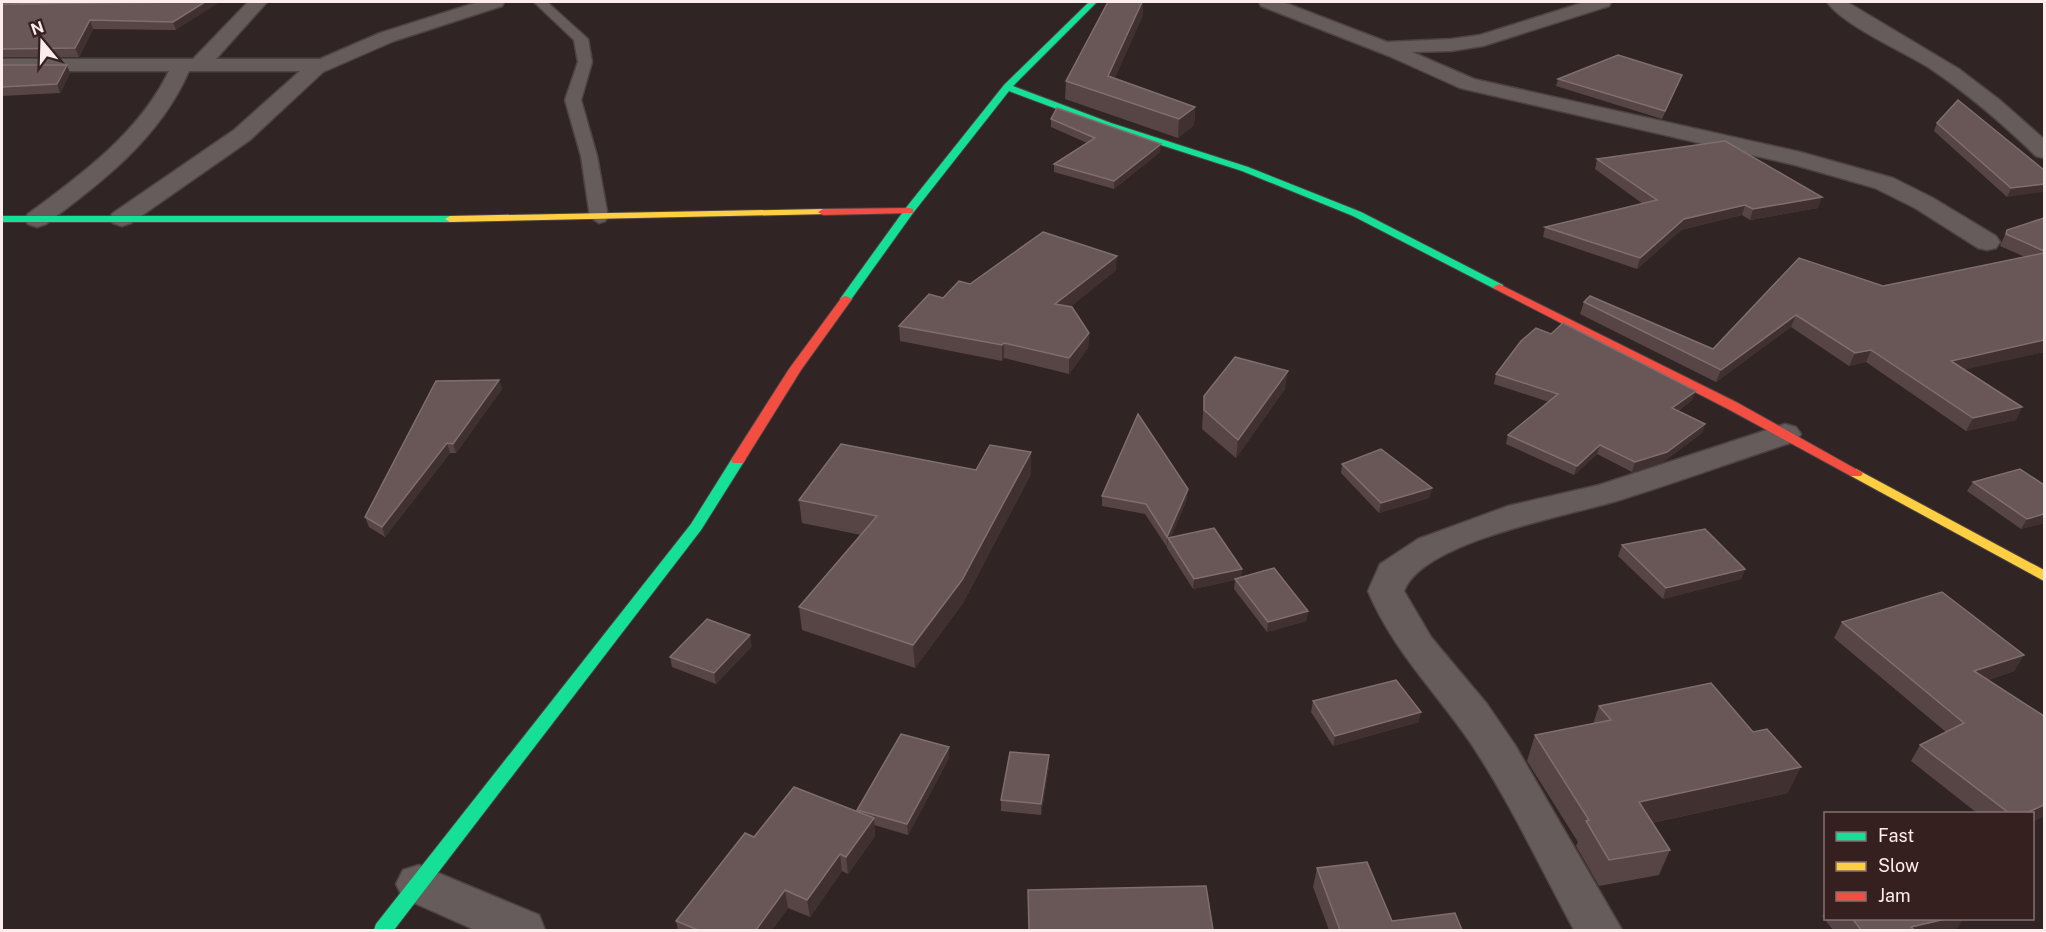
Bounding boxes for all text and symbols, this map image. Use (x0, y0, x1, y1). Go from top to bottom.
north arrow (12, 12, 72, 72)
text: N (28, 17, 46, 39)
legend (1824, 812, 2034, 920)
text: Fast (1878, 825, 1914, 846)
text: Slow (1878, 855, 1919, 876)
text: Jam (1878, 885, 1911, 906)

